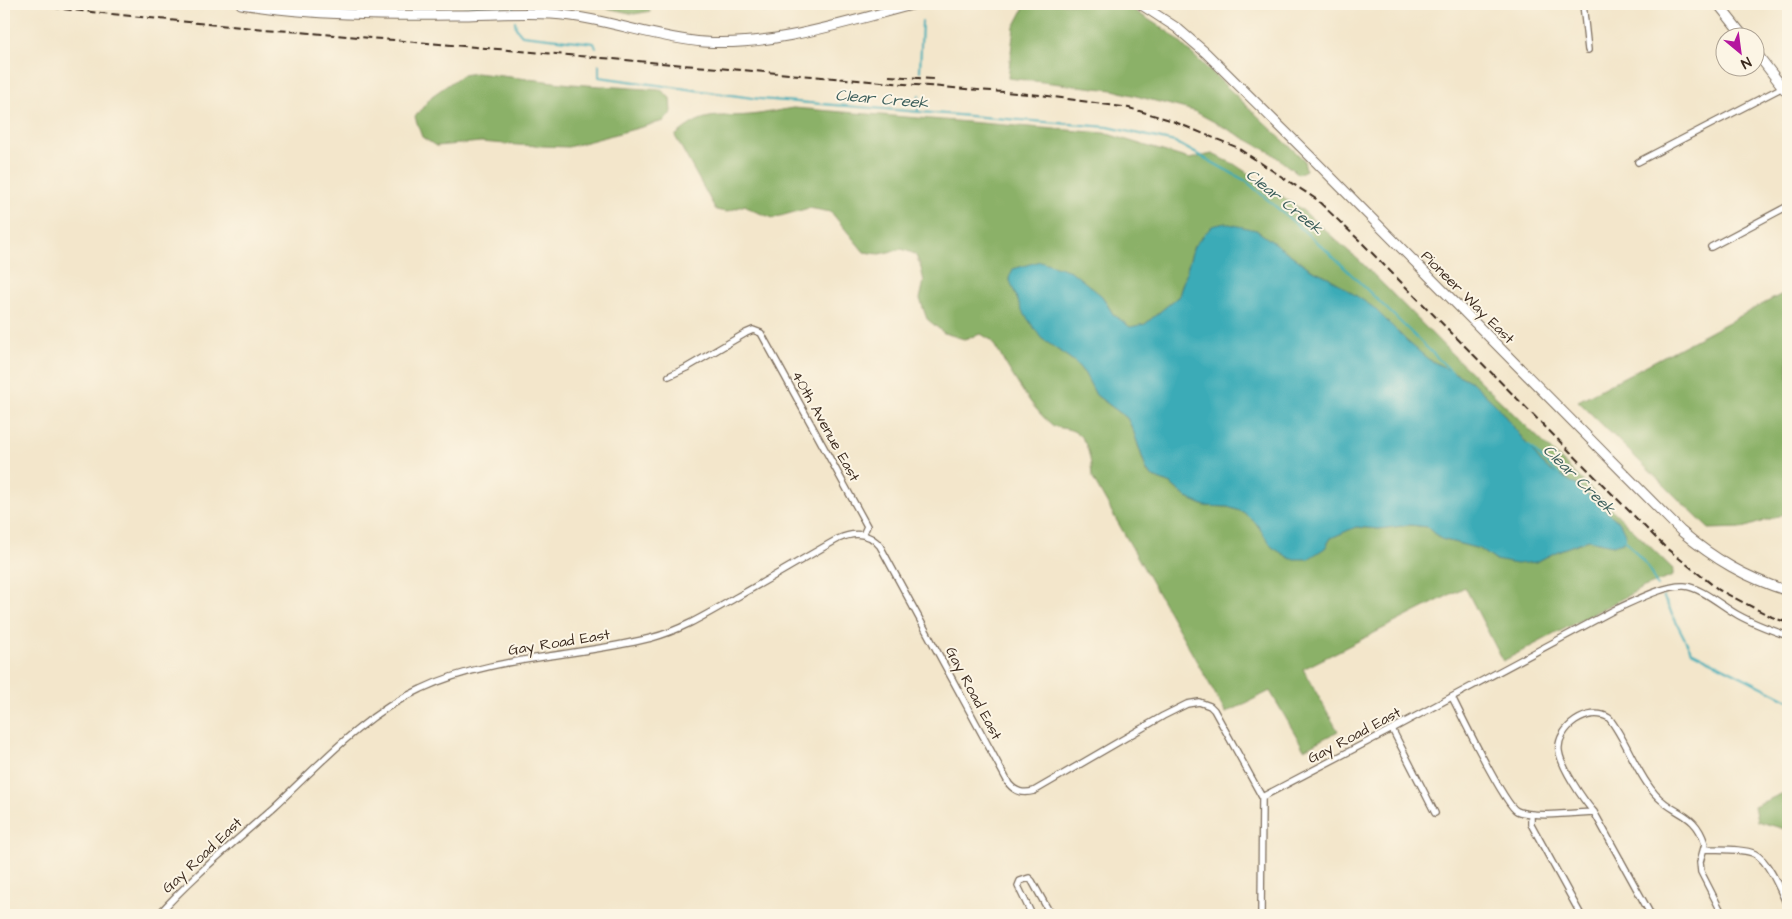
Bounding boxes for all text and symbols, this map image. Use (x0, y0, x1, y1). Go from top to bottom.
north arrow (1714, 28, 1764, 78)
text: N (1737, 52, 1755, 73)
water label: Clear Creek (835, 84, 930, 114)
water label: Clear Creek (1241, 164, 1328, 240)
street label: Pioneer Way East (1416, 246, 1519, 349)
street label: 40th Avenue East (786, 367, 865, 486)
water label: Clear Creek (1538, 439, 1621, 521)
street label: Gay Road East (507, 624, 612, 662)
street label: Gay Road East (939, 643, 1007, 744)
street label: Gay Road East (1304, 702, 1405, 770)
street label: Gay Road East (158, 813, 248, 899)

